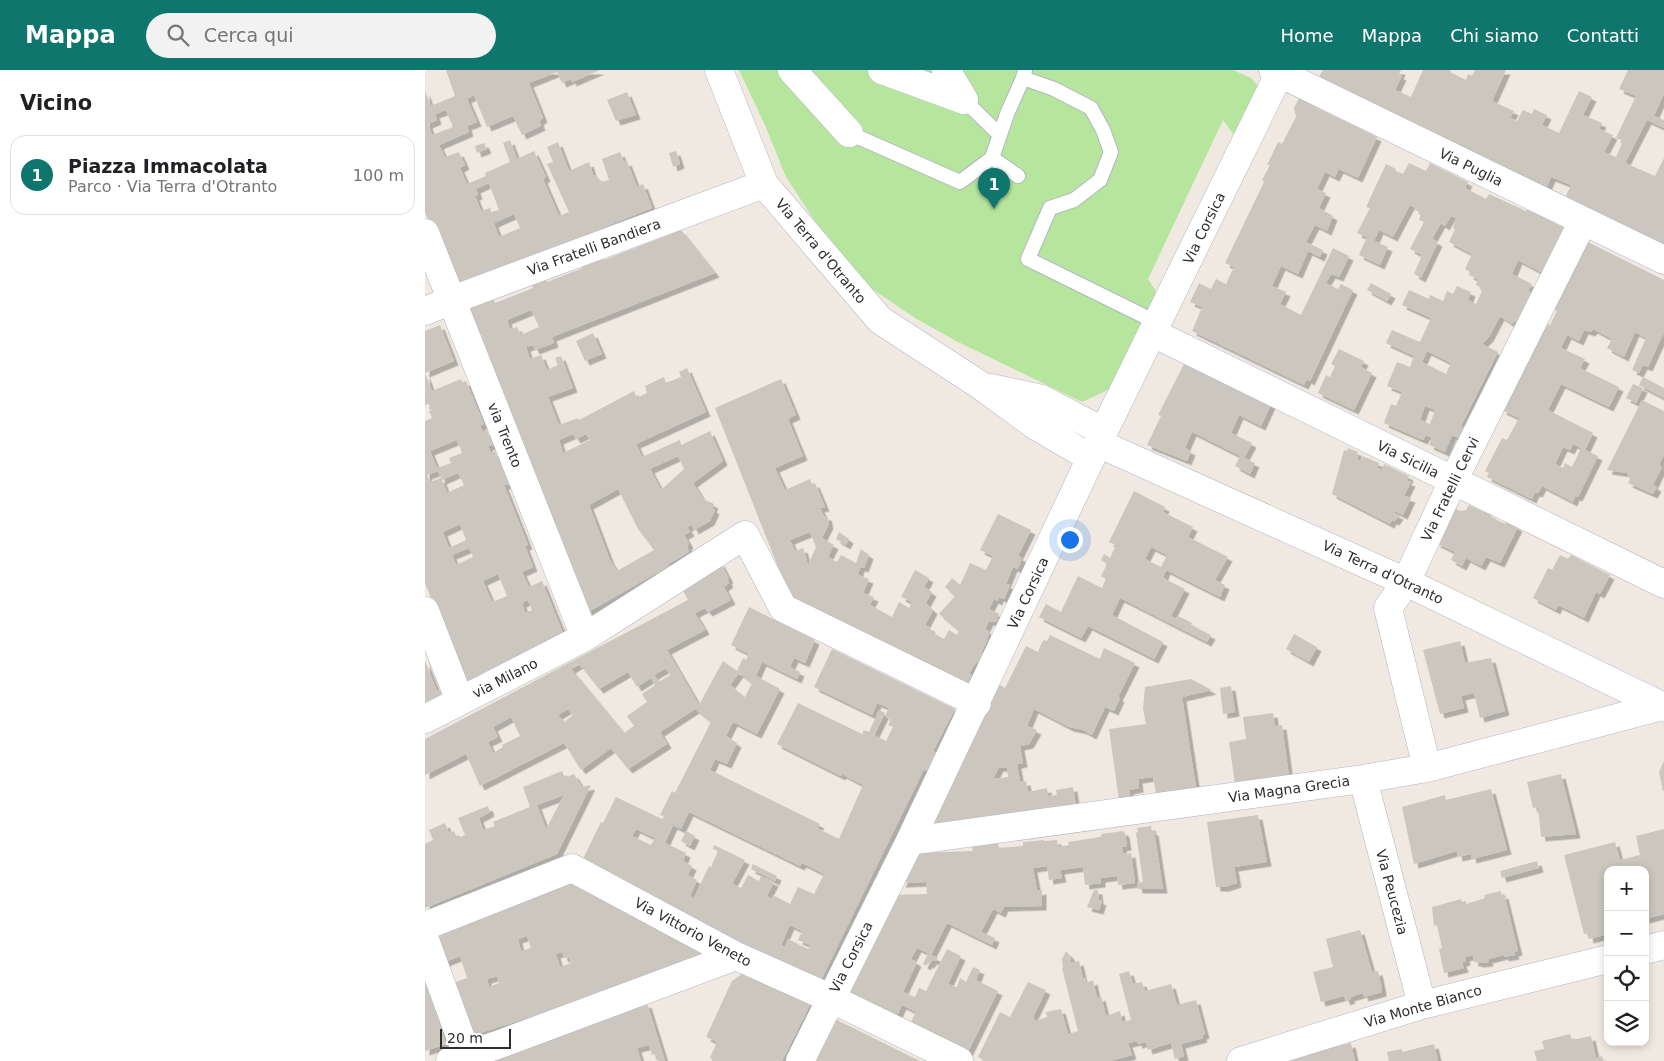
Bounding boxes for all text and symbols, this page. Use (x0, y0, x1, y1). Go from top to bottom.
search box (146, 13, 496, 58)
text: Mappa (25, 21, 116, 49)
icon: search (164, 21, 192, 49)
text: Cerca qui (204, 24, 294, 46)
text: Home (1281, 25, 1334, 46)
text: Mappa (1362, 25, 1422, 46)
text: Chi siamo (1450, 25, 1539, 46)
text: Contatti (1567, 25, 1639, 46)
text: Vicino (20, 91, 92, 115)
street label: Via Puglia (1437, 145, 1505, 189)
text: Piazza Immacolata (68, 155, 268, 177)
text: 1 (31, 166, 43, 185)
text: 100 m (353, 166, 404, 185)
pin: 1 (978, 168, 1010, 209)
text: Parco · Via Terra d'Otranto (68, 177, 277, 196)
street label: Via Corsica (1180, 190, 1228, 266)
street label: Via Terra d'Otranto (773, 195, 869, 307)
street label: Via Fratelli Bandiera (525, 215, 663, 279)
street label: via Trento (485, 400, 525, 470)
street label: Via Fratelli Cervi (1418, 434, 1482, 544)
street label: Via Sicilia (1374, 437, 1442, 481)
your location (1057, 527, 1083, 553)
street label: Via Terra d'Otranto (1320, 537, 1446, 607)
street label: Via Corsica (1004, 554, 1052, 632)
street label: via Milano (470, 655, 540, 701)
street label: Via Magna Grecia (1227, 773, 1351, 805)
street label: Via Peucezia (1373, 848, 1411, 936)
map controls (1604, 866, 1649, 1046)
button: + (1604, 866, 1649, 911)
street label: Via Vittorio Veneto (632, 894, 754, 970)
button: − (1604, 911, 1649, 956)
street label: Via Corsica (826, 919, 876, 995)
button: locate (1604, 956, 1649, 1001)
street label: Via Monte Bianco (1362, 982, 1484, 1030)
button: layers (1604, 1001, 1649, 1046)
scale bar (440, 1026, 511, 1049)
text: 20 m (447, 1030, 483, 1046)

